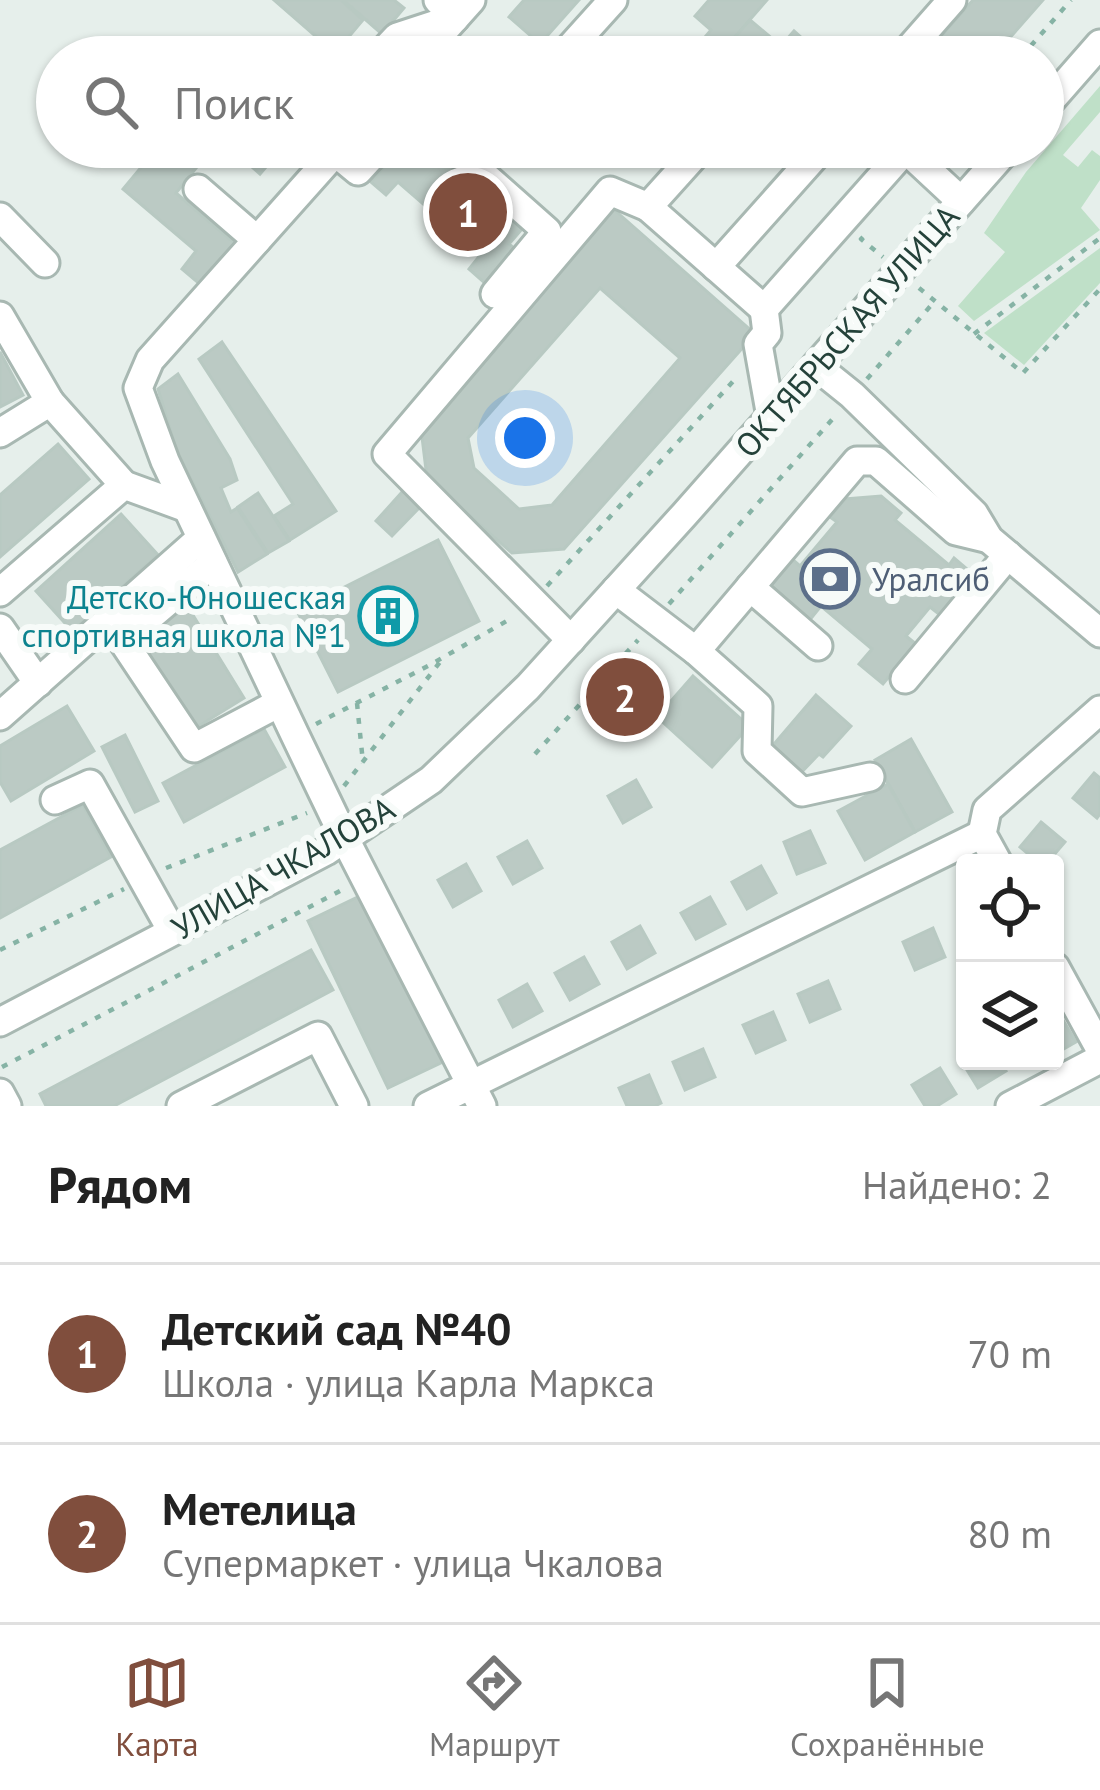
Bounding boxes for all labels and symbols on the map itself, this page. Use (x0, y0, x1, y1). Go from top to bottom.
pin: 1 (429, 167, 507, 257)
street label: ОКТЯБРЬСКАЯ УЛИЦА (725, 195, 969, 466)
your location (495, 408, 555, 468)
bank icon: Уралсиб (799, 548, 861, 610)
place label: Уралсиб (872, 557, 990, 600)
place label: Детско-Юношеская спортивная школа №1 (21, 575, 346, 656)
building icon: Детско-Юношеская спортивная школа №1 (357, 585, 419, 647)
pin: 2 (586, 652, 664, 742)
street label: УЛИЦА ЧКАЛОВА (163, 786, 403, 949)

